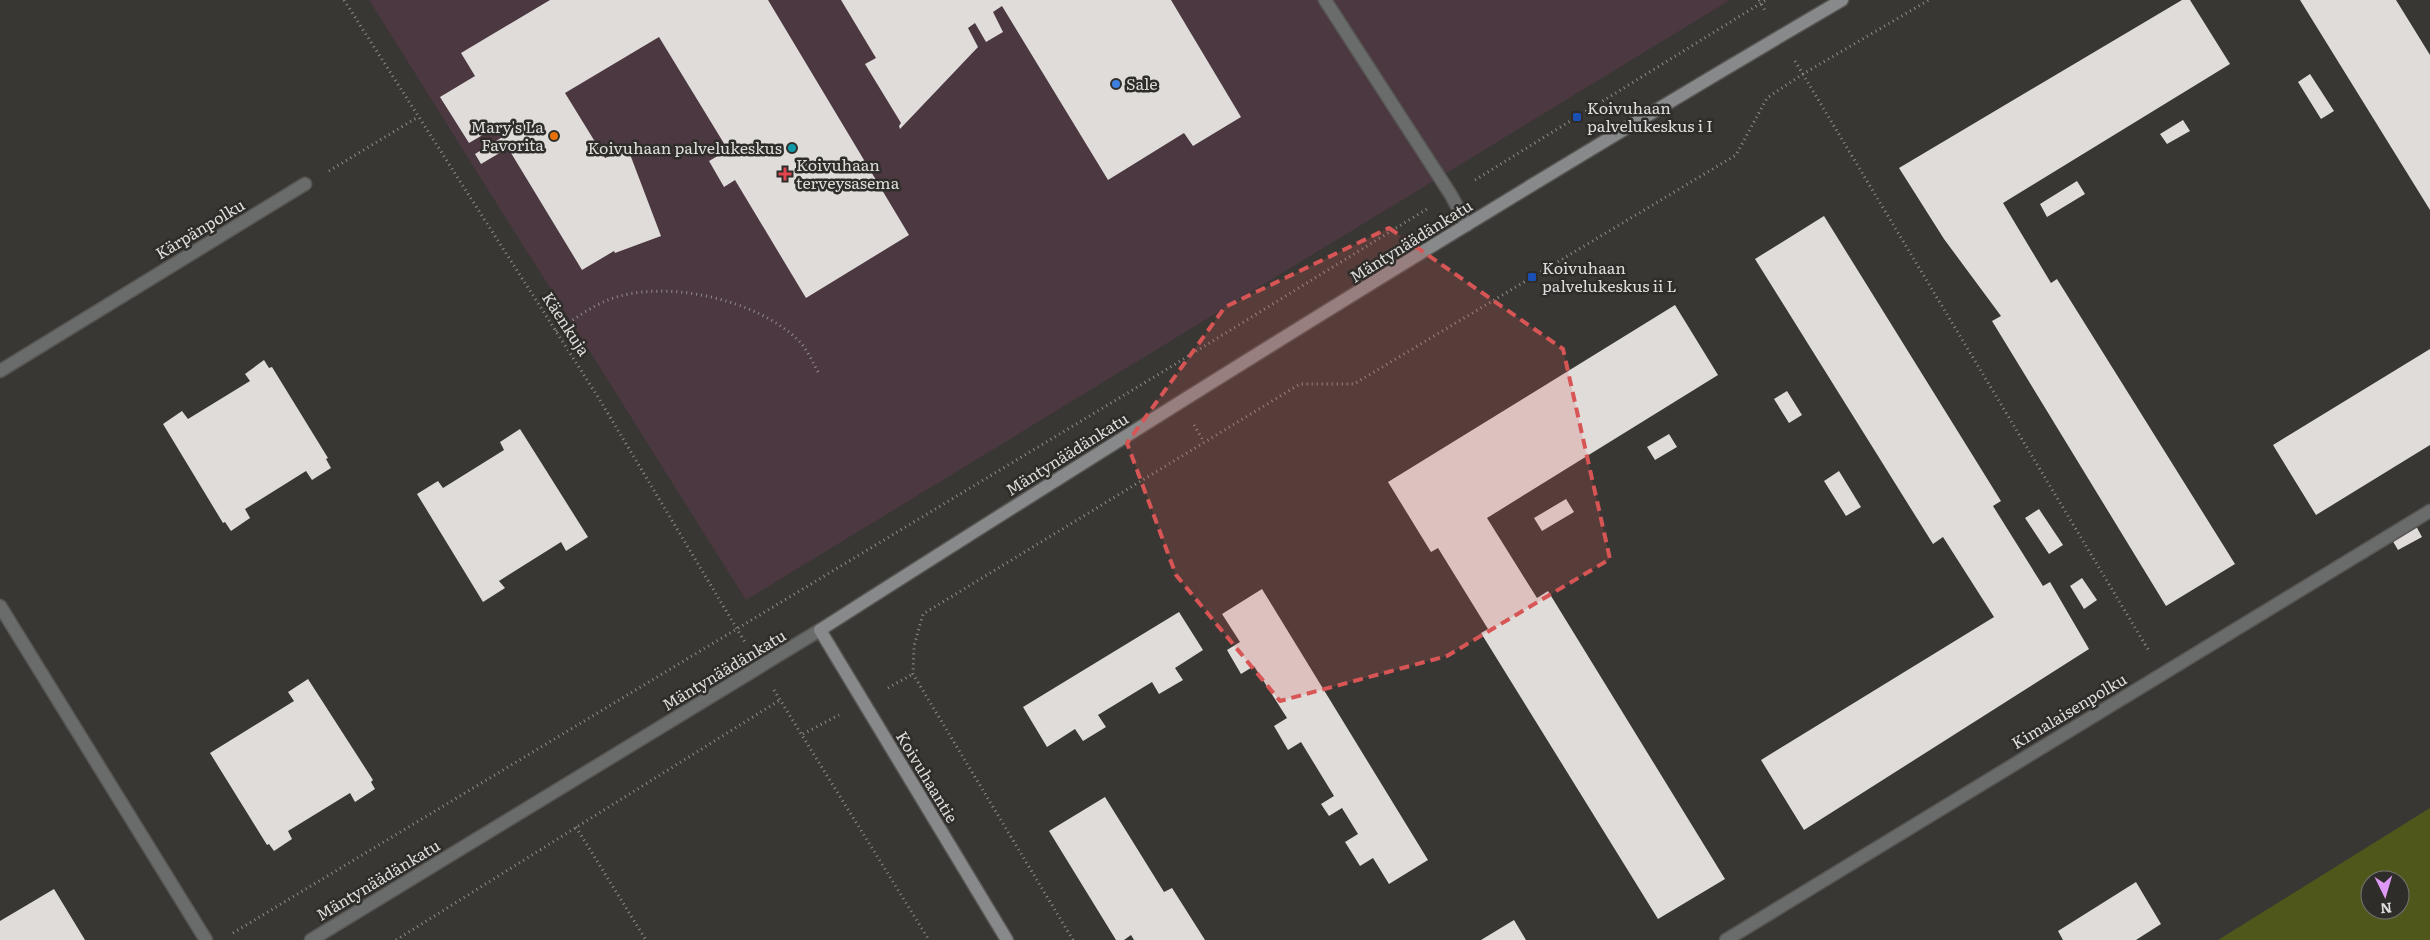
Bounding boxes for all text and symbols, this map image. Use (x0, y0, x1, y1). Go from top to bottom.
place label: Sale (1126, 71, 1158, 95)
marker: Sale (1110, 78, 1122, 90)
place label: Koivuhaan palvelukeskus i I (1587, 95, 1713, 137)
marker: Koivuhaan palvelukeskus i I (1571, 111, 1583, 123)
place label: Mary's La Favorita (470, 114, 544, 156)
marker: Mary's La Favorita (548, 130, 560, 142)
place label: Koivuhaan palvelukeskus (587, 135, 782, 159)
marker: Koivuhaan palvelukeskus (786, 142, 798, 154)
place label: Koivuhaan terveysasema (796, 152, 900, 194)
marker: Koivuhaan terveysasema (778, 167, 792, 181)
street label: Kärpänpolku (150, 192, 249, 264)
street label: Mäntynäädänkatu (1344, 193, 1477, 288)
place label: Koivuhaan palvelukeskus ii L (1542, 255, 1677, 297)
marker: Koivuhaan palvelukeskus ii L (1526, 271, 1538, 283)
street label: Käenkuja (537, 287, 597, 361)
street label: Mäntynäädänkatu (1000, 406, 1133, 501)
street label: Mäntynäädänkatu (657, 623, 790, 716)
street label: Kimalaisenpolku (2006, 666, 2131, 754)
street label: Koivuhaantie (891, 726, 965, 827)
street label: Mäntynäädänkatu (311, 833, 444, 926)
north arrow (2360, 870, 2410, 920)
text: N (2379, 898, 2393, 919)

